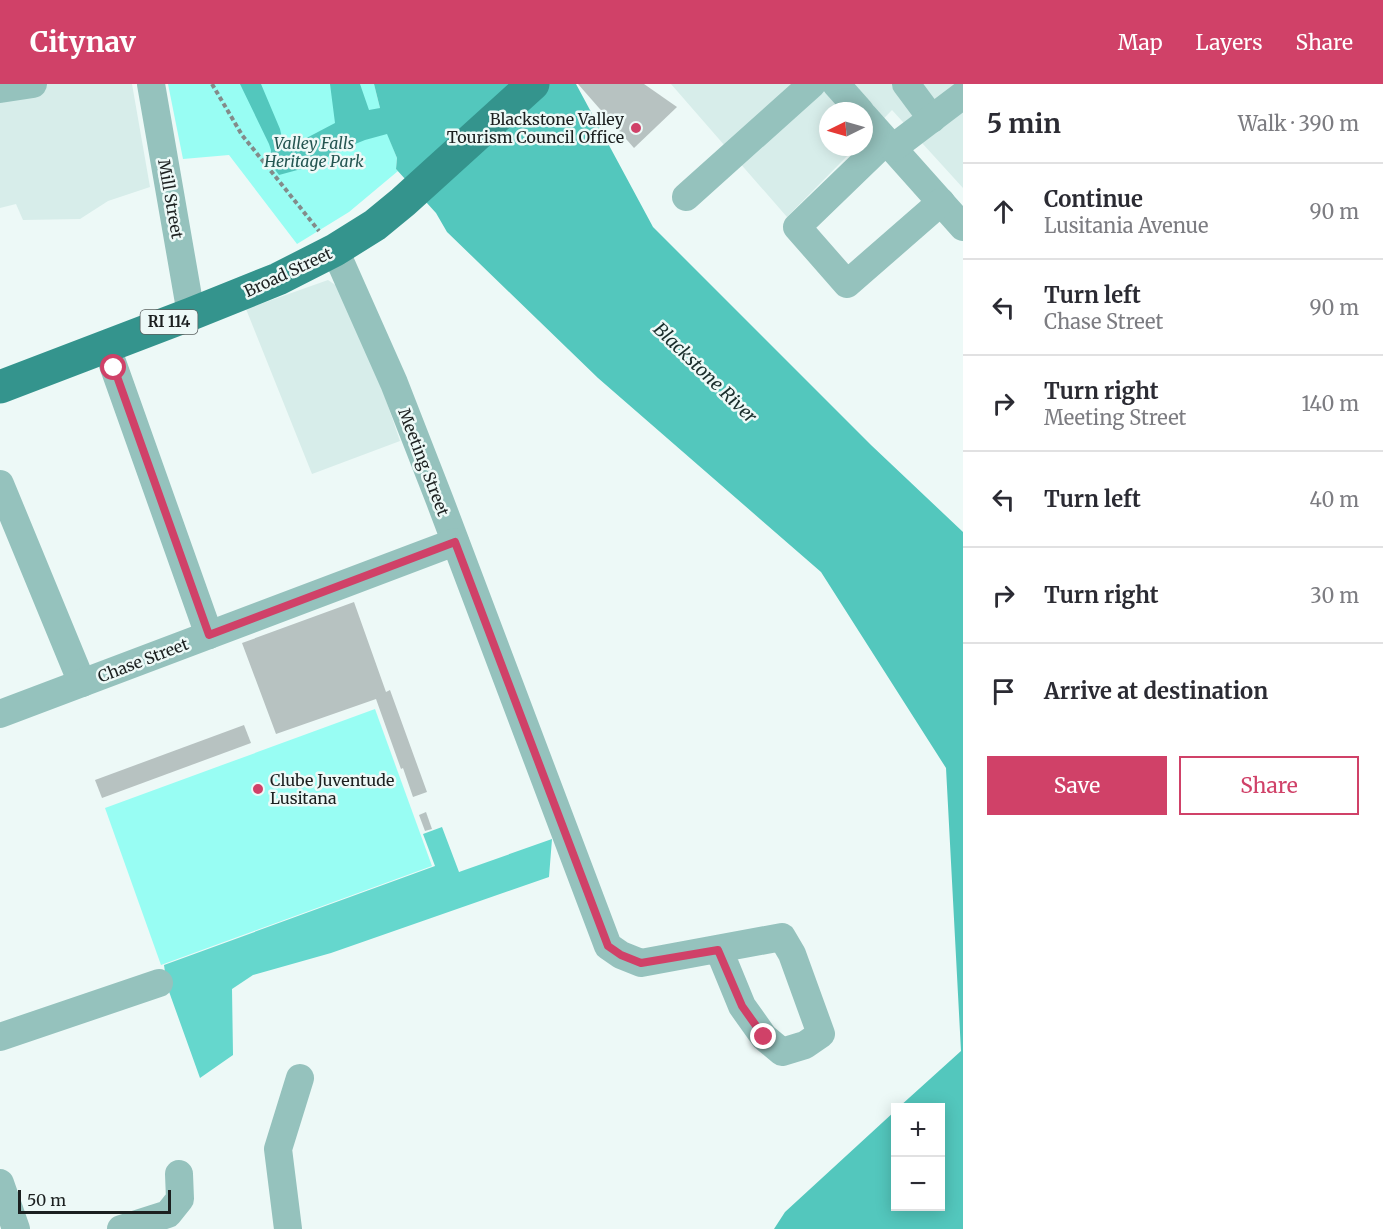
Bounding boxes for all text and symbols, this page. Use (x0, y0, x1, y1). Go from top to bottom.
text: Citynav (30, 24, 136, 60)
text: Map (1118, 29, 1163, 56)
text: Layers (1196, 29, 1263, 56)
text: Share (1296, 29, 1353, 56)
north arrow (819, 102, 873, 156)
text: 5 min (987, 107, 1061, 140)
place label: Blackstone Valley Tourism Council Office (447, 109, 625, 147)
text: Walk · 390 m (1238, 111, 1359, 136)
marker: Blackstone Valley Tourism Council Office (629, 121, 643, 135)
park label: Valley Falls Heritage Park (263, 133, 364, 171)
street label: Mill Street (154, 158, 188, 241)
text: Continue (1044, 185, 1143, 213)
icon: ahead (987, 195, 1020, 228)
text: 90 m (1309, 199, 1359, 224)
text: Lusitania Avenue (1044, 213, 1208, 238)
street label: Broad Street (241, 243, 336, 301)
text: Turn left (1044, 281, 1141, 309)
icon: left (987, 291, 1020, 324)
text: 90 m (1309, 295, 1359, 320)
text: Chase Street (1044, 309, 1163, 334)
road number: RI 114 (140, 310, 198, 334)
water label: Blackstone River (649, 318, 762, 428)
route start (100, 354, 126, 380)
text: Turn right (1044, 377, 1158, 405)
icon: right (987, 387, 1020, 420)
text: 140 m (1302, 391, 1359, 416)
street label: Meeting Street (394, 405, 454, 519)
text: Meeting Street (1044, 405, 1186, 430)
icon: left (987, 483, 1020, 516)
text: Turn left (1044, 485, 1141, 513)
text: 40 m (1309, 487, 1359, 512)
icon: right (987, 579, 1020, 612)
text: Turn right (1044, 581, 1158, 609)
text: 30 m (1310, 583, 1359, 608)
street label: Chase Street (95, 633, 192, 686)
icon: arrive (987, 675, 1020, 708)
text: Arrive at destination (1044, 677, 1268, 705)
button: Save (987, 756, 1167, 815)
button: Share (1179, 756, 1359, 815)
place label: Clube Juventude Lusitana (270, 770, 394, 808)
marker: Clube Juventude Lusitana (251, 782, 265, 796)
route end (750, 1023, 776, 1049)
map controls (891, 1103, 945, 1211)
button: + (891, 1103, 945, 1157)
button: − (891, 1157, 945, 1211)
scale bar (18, 1187, 171, 1214)
text: 50 m (27, 1190, 66, 1210)

